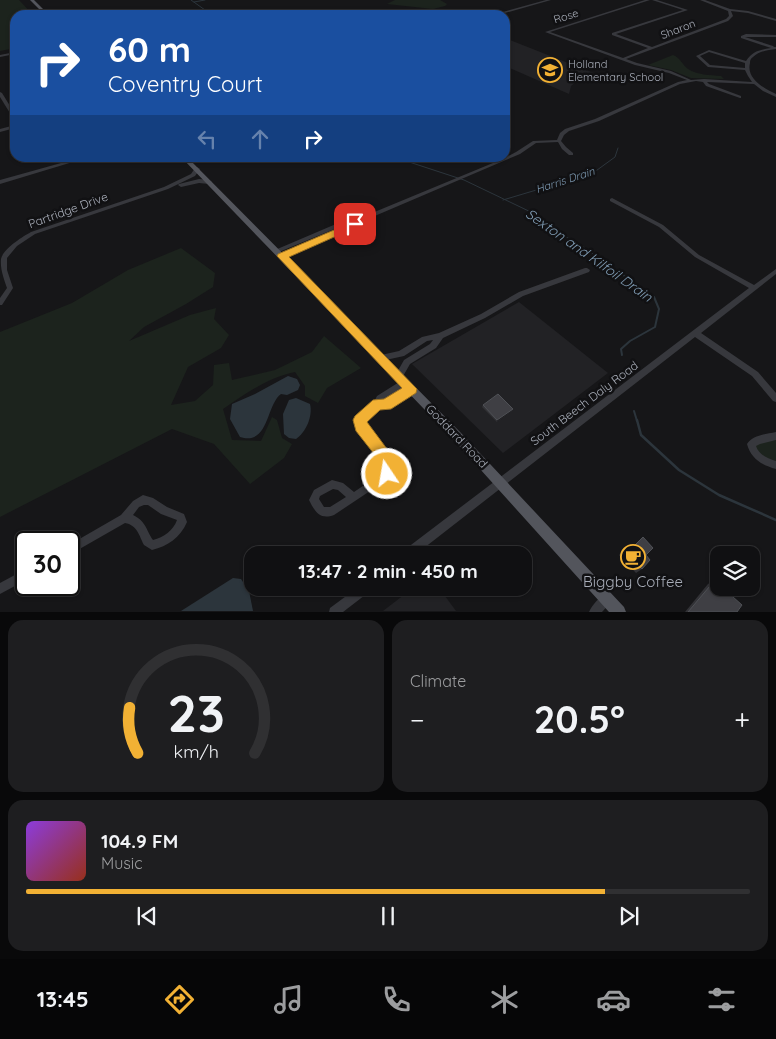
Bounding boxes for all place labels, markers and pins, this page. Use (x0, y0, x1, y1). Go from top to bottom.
school or university icon: Holland Elementary School (537, 57, 563, 83)
place label: Holland Elementary School (568, 57, 663, 84)
pin (334, 203, 376, 245)
cafe icon: Biggby Coffee (620, 544, 646, 570)
place label: Biggby Coffee (583, 572, 683, 591)

